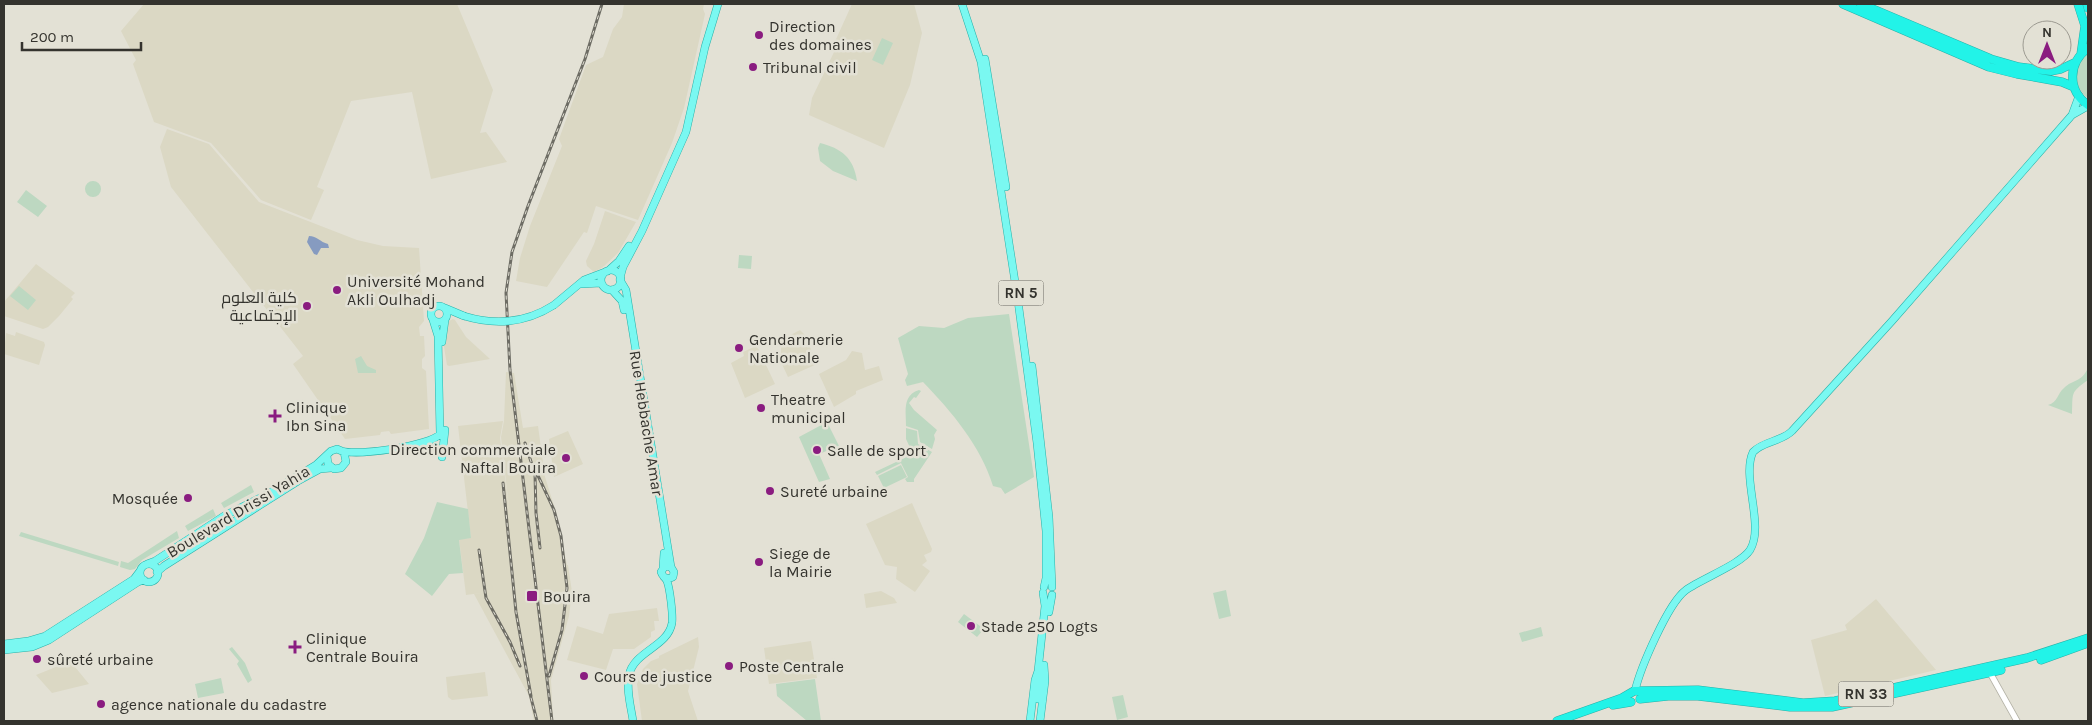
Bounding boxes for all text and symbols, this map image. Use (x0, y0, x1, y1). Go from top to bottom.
place label: Direction des domaines (769, 17, 872, 54)
scale bar (22, 20, 141, 52)
north arrow (2022, 20, 2072, 70)
text: N (2042, 24, 2052, 41)
text: 200 m (30, 28, 74, 46)
marker: Direction des domaines (753, 29, 765, 41)
place label: Tribunal civil (763, 58, 857, 77)
marker: Tribunal civil (747, 61, 759, 73)
place label: Université Mohand Akli Oulhadj (347, 272, 485, 309)
road number: RN 5 (998, 280, 1044, 306)
marker: Université Mohand Akli Oulhadj (331, 284, 343, 296)
place label: كلية العلوم الإجتماعية (221, 288, 297, 325)
marker: كلية العلوم الإجتماعية (301, 300, 313, 312)
place label: Gendarmerie Nationale (749, 330, 843, 367)
marker: Gendarmerie Nationale (733, 342, 745, 354)
street label: Rue Hebbache Amar (626, 349, 667, 497)
place label: Theatre municipal (771, 390, 846, 427)
place label: Clinique Ibn Sina (286, 398, 347, 435)
marker: Theatre municipal (755, 402, 767, 414)
marker: Clinique Ibn Sina (268, 409, 282, 423)
place label: Direction commerciale Naftal Bouira (390, 440, 556, 477)
place label: Salle de sport (827, 441, 926, 460)
marker: Salle de sport (811, 444, 823, 456)
marker: Direction commerciale Naftal Bouira (560, 452, 572, 464)
street label: Boulevard Drissi Yahia (163, 461, 313, 562)
place label: Sureté urbaine (780, 482, 888, 501)
marker: Sureté urbaine (764, 485, 776, 497)
place label: Mosquée (112, 489, 178, 508)
marker: Mosquée (182, 492, 194, 504)
place label: Siege de la Mairie (769, 544, 832, 581)
marker: Siege de la Mairie (753, 556, 765, 568)
place label: Bouira (543, 587, 591, 606)
marker: Bouira (525, 589, 539, 603)
place label: Stade 250 Logts (981, 617, 1098, 636)
marker: Stade 250 Logts (965, 620, 977, 632)
place label: Clinique Centrale Bouira (306, 629, 419, 666)
marker: Clinique Centrale Bouira (288, 640, 302, 654)
place label: sûreté urbaine (47, 650, 154, 669)
marker: sûreté urbaine (31, 653, 43, 665)
place label: Poste Centrale (739, 657, 844, 676)
marker: Poste Centrale (723, 660, 735, 672)
place label: Cours de justice (594, 667, 712, 686)
marker: Cours de justice (578, 670, 590, 682)
road number: RN 33 (1838, 682, 1894, 706)
place label: agence nationale du cadastre (111, 695, 327, 714)
marker: agence nationale du cadastre (95, 698, 107, 710)

